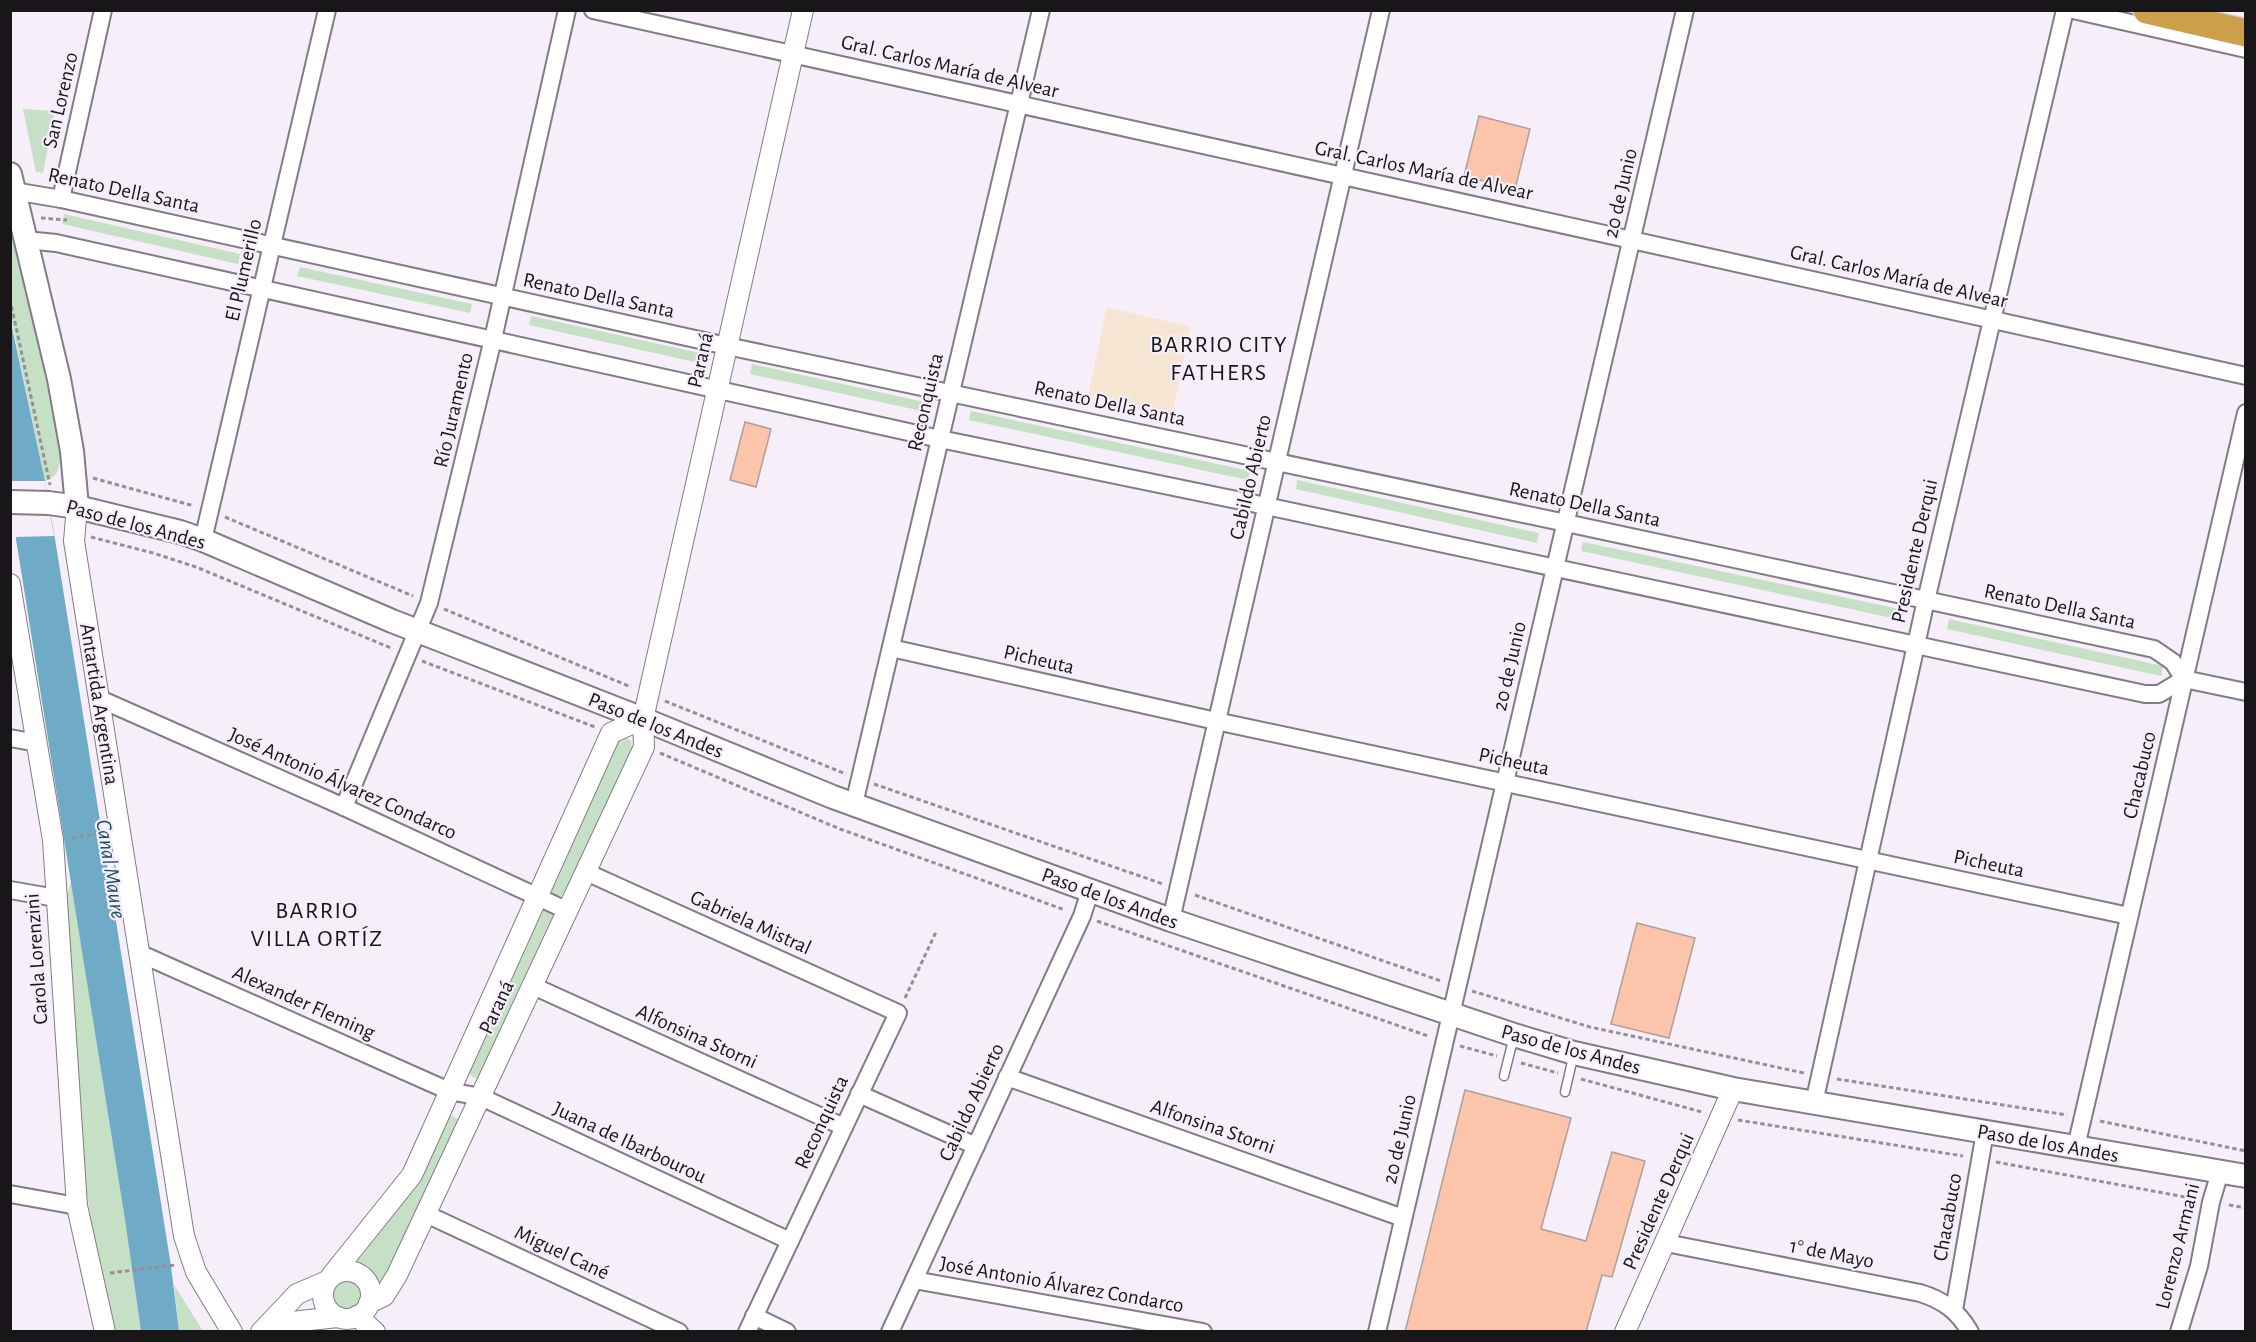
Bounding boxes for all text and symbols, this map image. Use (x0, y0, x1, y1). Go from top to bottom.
street label: Gral. Carlos María de Alvear (839, 31, 1061, 102)
street label: San Lorenzo (39, 50, 82, 150)
street label: Gral. Carlos María de Alvear (1313, 137, 1535, 204)
street label: 20 de Junio (1600, 146, 1641, 240)
street label: Renato Della Santa (46, 164, 202, 217)
street label: El Plumerillo (222, 217, 265, 323)
street label: Gral. Carlos María de Alvear (1788, 241, 2010, 312)
street label: Renato Della Santa (521, 269, 677, 322)
street label: Paraná (684, 330, 717, 390)
district label: BARRIO CITY FATHERS (1150, 333, 1288, 385)
street label: Río Juramento (430, 351, 477, 470)
street label: Reconquista (904, 351, 947, 453)
street label: Renato Della Santa (1032, 377, 1188, 430)
street label: Cabildo Abierto (1226, 413, 1275, 542)
street label: Presidente Derqui (1888, 477, 1941, 625)
street label: Renato Della Santa (1507, 478, 1663, 531)
street label: Paso de los Andes (64, 496, 208, 553)
street label: Renato Della Santa (1982, 580, 2138, 633)
street label: 20 de Junio (1489, 619, 1530, 713)
street label: Antartida Argentina (76, 622, 123, 787)
street label: Picheuta (1002, 641, 1077, 678)
street label: Paso de los Andes (585, 689, 726, 762)
street label: José Antonio Álvarez Condarco (226, 722, 461, 843)
street label: Chacabuco (2119, 729, 2160, 821)
street label: Picheuta (1477, 744, 1551, 779)
water label: Canal Maure (92, 818, 130, 920)
street label: Picheuta (1952, 846, 2026, 881)
street label: Paso de los Andes (1039, 864, 1181, 933)
street label: Gabriela Mistral (687, 886, 815, 959)
street label: Carola Lorenzini (21, 893, 52, 1025)
district label: BARRIO VILLA ORTÍZ (251, 899, 383, 951)
street label: Alexander Fleming (229, 962, 379, 1044)
street label: Paraná (475, 977, 518, 1037)
street label: Alfonsina Storni (633, 1000, 761, 1073)
street label: Paso de los Andes (1499, 1021, 1643, 1078)
street label: Cabildo Abierto (935, 1040, 1008, 1164)
street label: Reconquista (791, 1072, 852, 1172)
street label: 20 de Junio (1379, 1092, 1420, 1186)
street label: Alfonsina Storni (1148, 1095, 1278, 1158)
street label: Juana de Ibarbourou (550, 1098, 710, 1187)
street label: Paso de los Andes (1975, 1121, 2120, 1166)
street label: Presidente Derqui (1619, 1130, 1698, 1273)
street label: Chacabuco (1929, 1171, 1966, 1263)
street label: Lorenzo Armani (2152, 1181, 2203, 1311)
street label: Miguel Cané (511, 1221, 612, 1283)
street label: 1° de Mayo (1788, 1235, 1876, 1272)
street label: José Antonio Álvarez Condarco (938, 1251, 1186, 1316)

